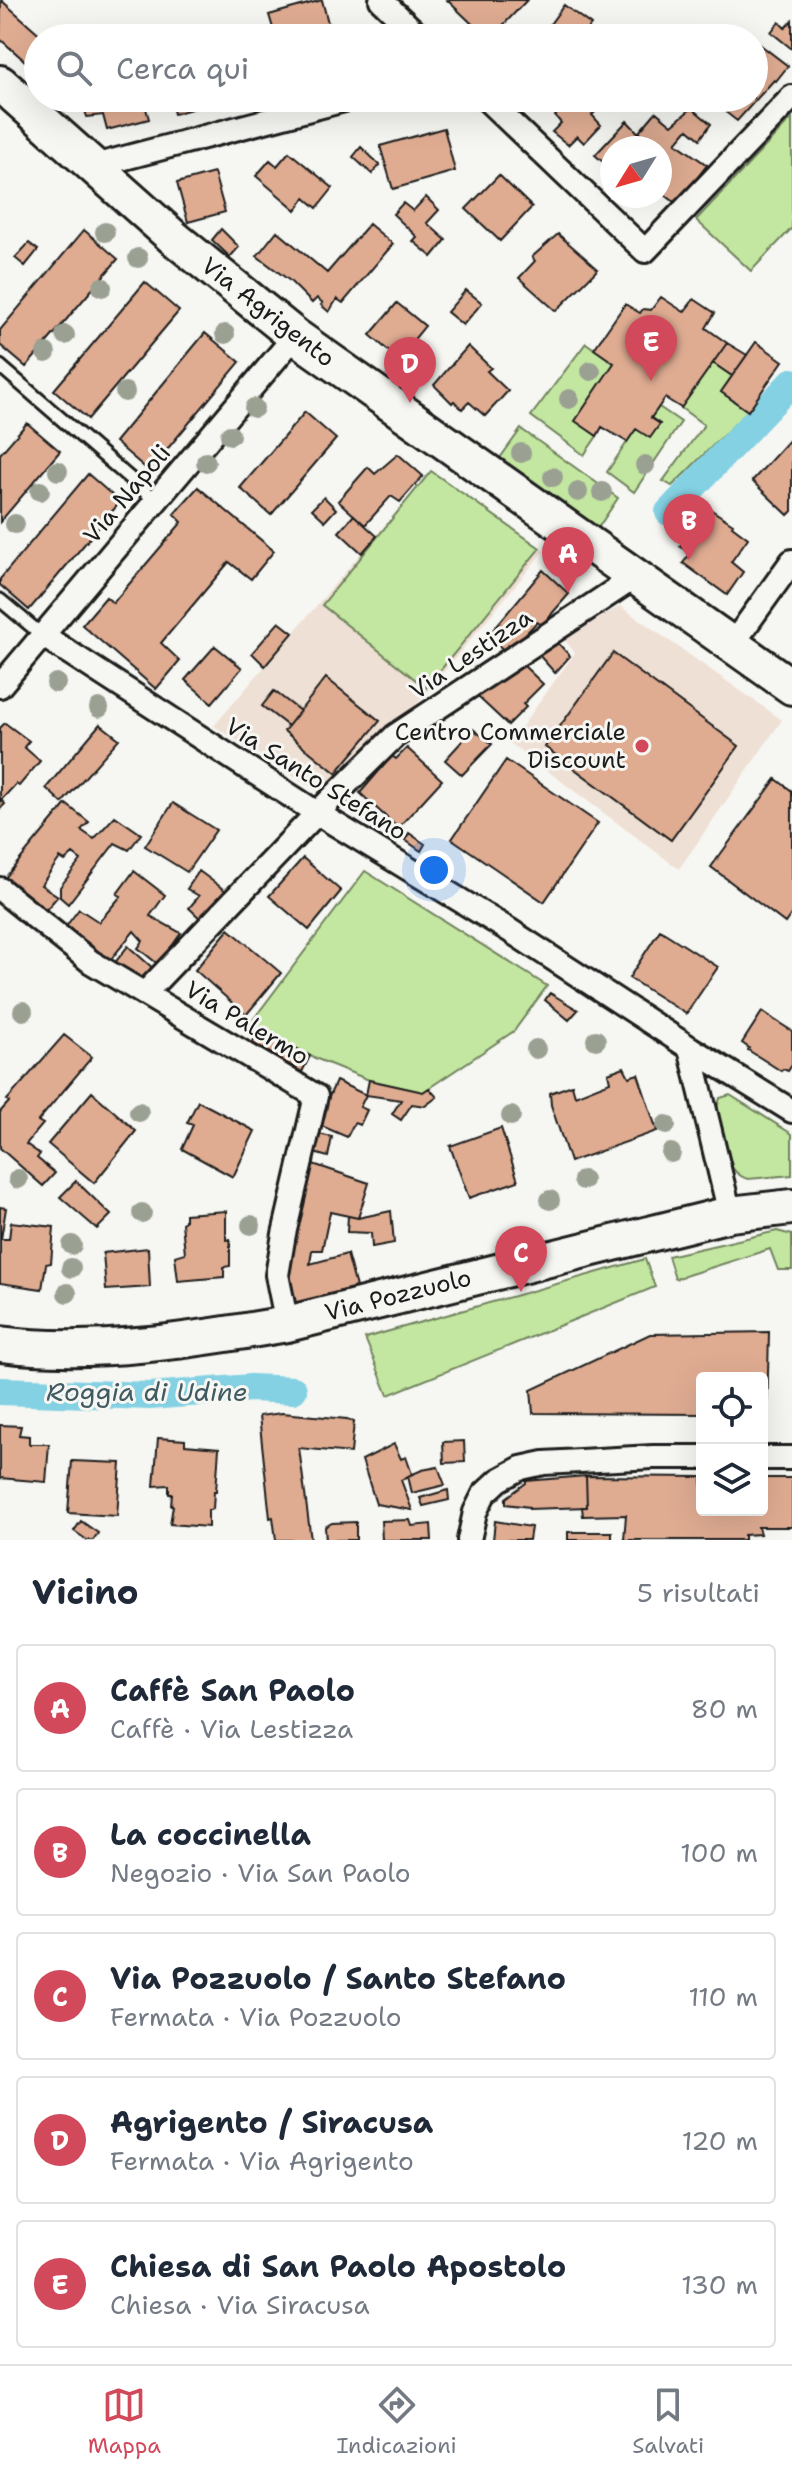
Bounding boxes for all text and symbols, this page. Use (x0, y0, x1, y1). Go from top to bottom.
search box (24, 24, 768, 112)
icon: search (52, 46, 96, 90)
text: Cerca qui (116, 48, 249, 89)
north arrow (600, 136, 672, 208)
street label: Via Agrigento (195, 250, 341, 374)
pin: E (625, 315, 677, 381)
pin: D (384, 337, 436, 403)
street label: Via Napoli (76, 438, 178, 550)
pin: B (663, 494, 715, 560)
pin: A (542, 527, 594, 593)
street label: Via Lestizza (403, 601, 539, 707)
street label: Via Santo Stefano (219, 710, 413, 848)
place label: Centro Commerciale Discount (395, 716, 626, 776)
marker: Centro Commerciale Discount (633, 737, 651, 755)
your location (414, 850, 454, 890)
street label: Via Palermo (179, 973, 315, 1073)
pin: C (495, 1226, 547, 1292)
street label: Via Pozzuolo (321, 1261, 475, 1329)
map controls (696, 1372, 768, 1516)
button: locate (696, 1372, 768, 1444)
water label: Roggia di Udine (46, 1374, 248, 1409)
button: layers (696, 1444, 768, 1516)
text: Vicino (32, 1569, 139, 1615)
text: 5 risultati (637, 1575, 760, 1610)
text: Caffè San Paolo (110, 1670, 355, 1711)
text: A (50, 1691, 70, 1726)
text: 80 m (691, 1691, 758, 1726)
text: Caffè · Via Lestizza (110, 1711, 353, 1746)
text: La coccinella (110, 1814, 311, 1855)
text: B (52, 1835, 68, 1870)
text: 100 m (680, 1835, 758, 1870)
text: Negozio · Via San Paolo (110, 1855, 411, 1890)
text: Via Pozzuolo / Santo Stefano (110, 1958, 566, 1999)
text: C (52, 1979, 68, 2014)
text: 110 m (688, 1979, 758, 2014)
text: Fermata · Via Pozzuolo (110, 1999, 401, 2034)
text: Agrigento / Siracusa (110, 2102, 433, 2143)
text: D (51, 2123, 69, 2158)
text: 120 m (682, 2123, 758, 2158)
text: Fermata · Via Agrigento (110, 2143, 414, 2178)
text: Chiesa di San Paolo Apostolo (110, 2246, 566, 2287)
text: E (51, 2267, 69, 2302)
text: 130 m (681, 2267, 758, 2302)
text: Chiesa · Via Siracusa (110, 2287, 370, 2322)
tab: Mappa (88, 2383, 161, 2460)
tab: Indicazioni (337, 2383, 457, 2460)
tab: Salvati (632, 2383, 704, 2460)

